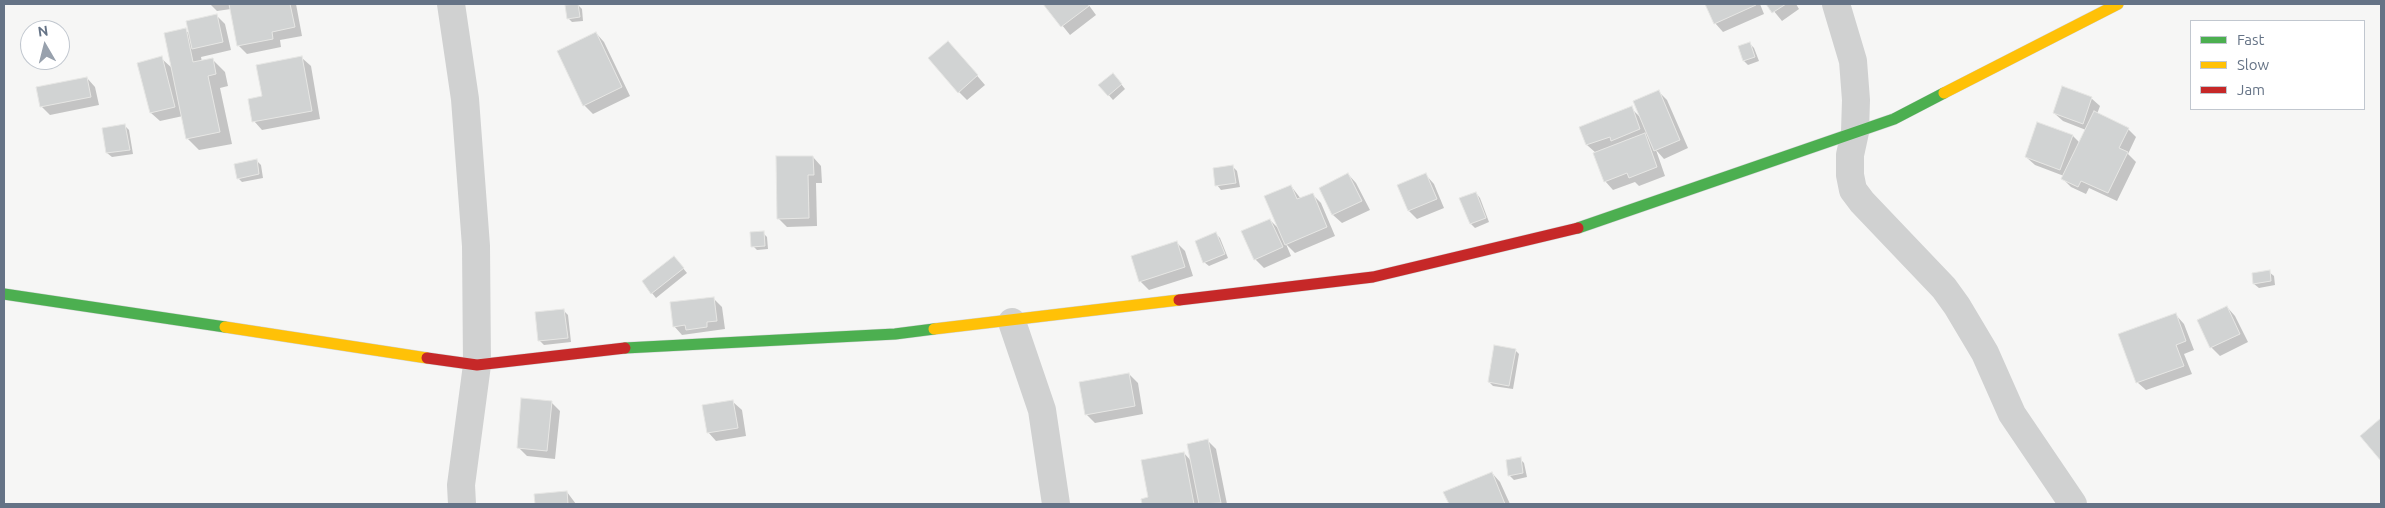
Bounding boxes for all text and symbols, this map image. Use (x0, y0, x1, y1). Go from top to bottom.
north arrow (20, 20, 70, 70)
legend (2190, 20, 2365, 110)
text: N (37, 22, 49, 40)
text: Fast (2237, 31, 2264, 48)
text: Slow (2237, 56, 2269, 73)
text: Jam (2237, 81, 2265, 98)

